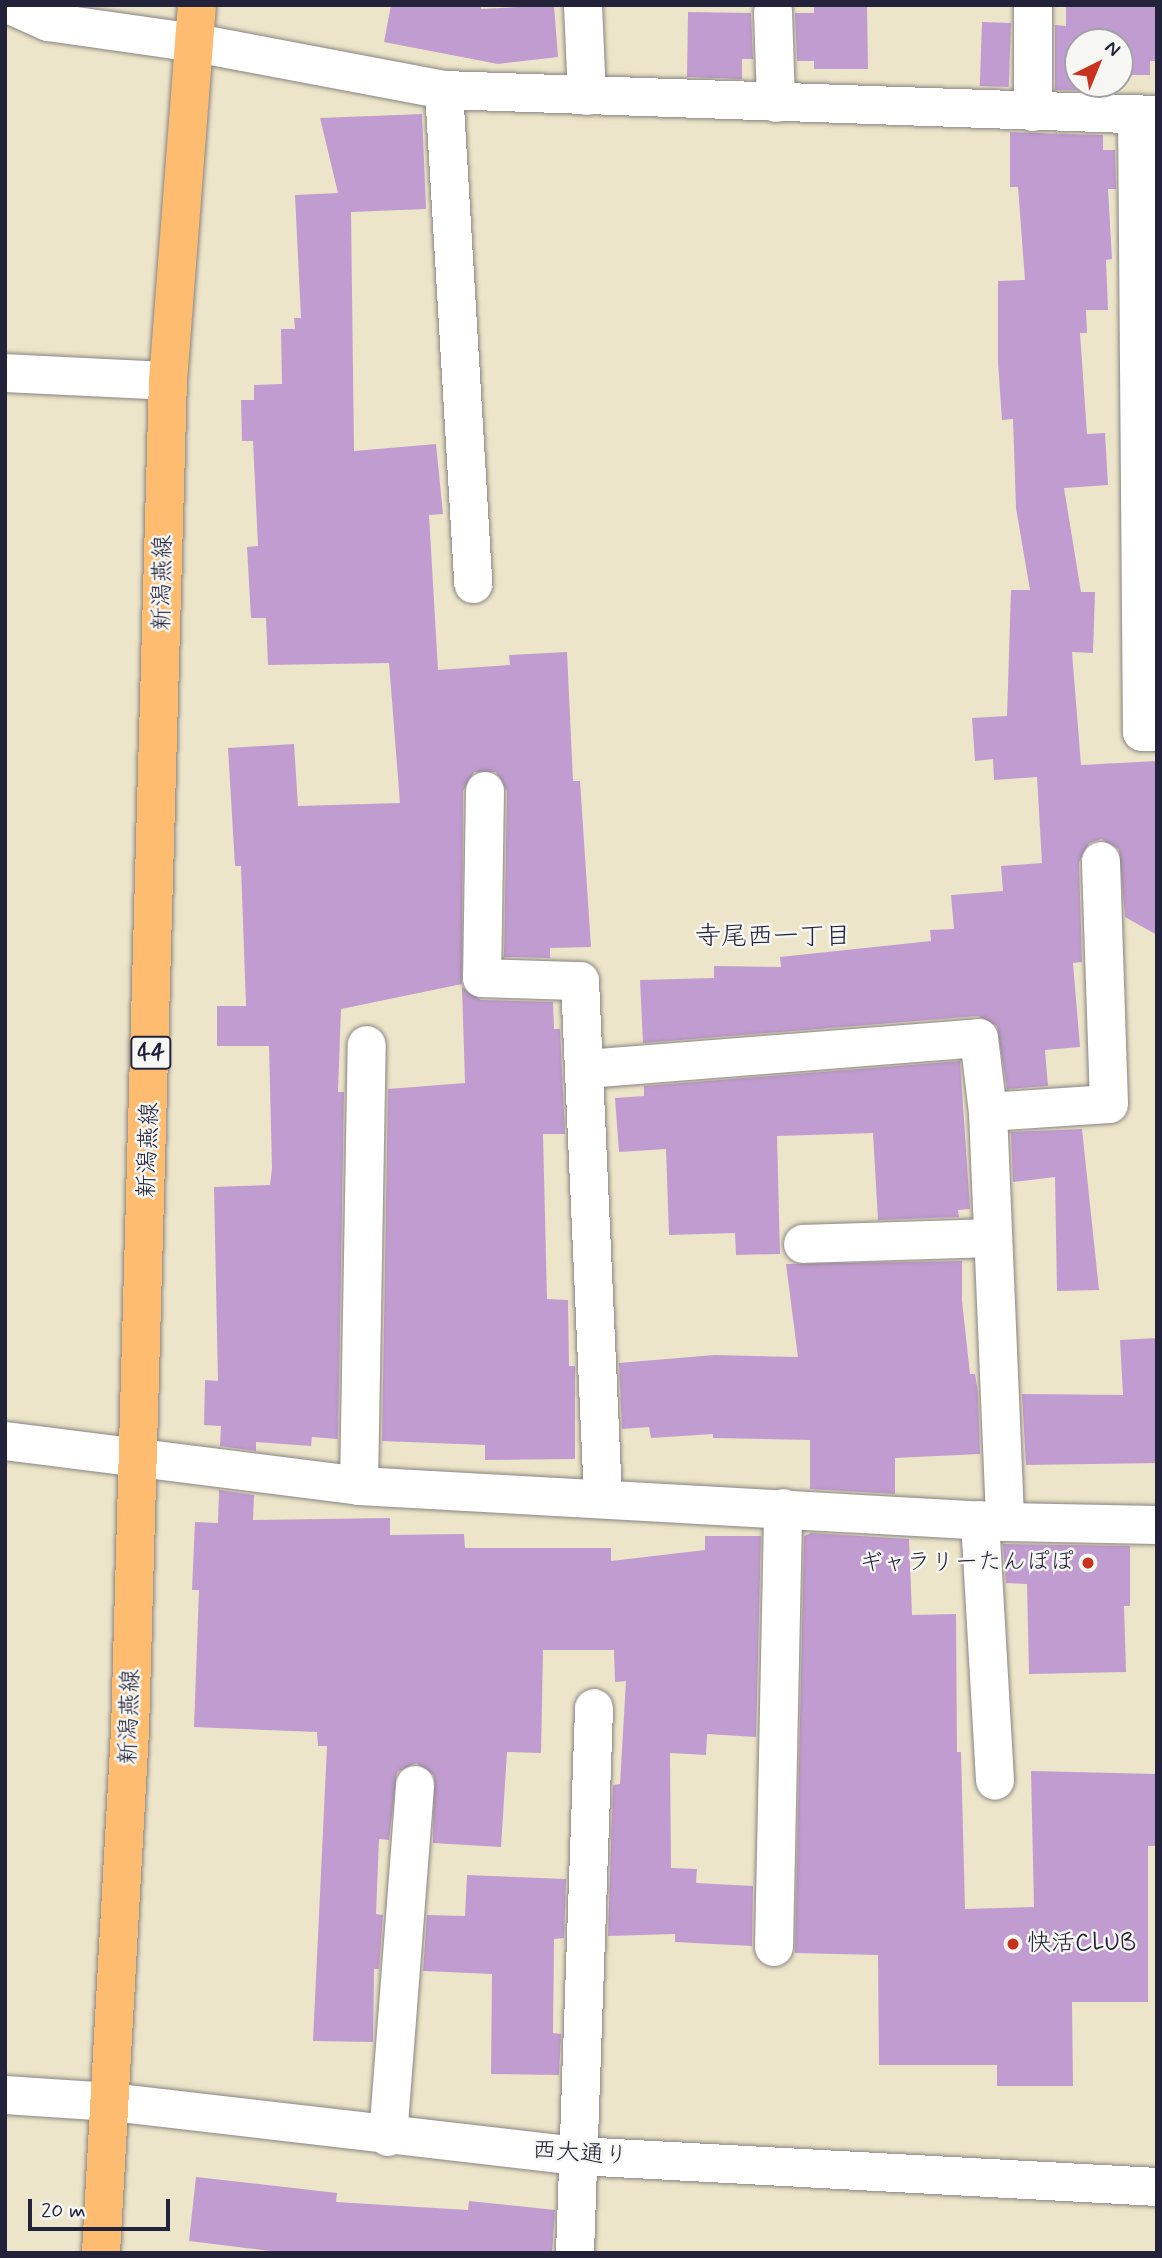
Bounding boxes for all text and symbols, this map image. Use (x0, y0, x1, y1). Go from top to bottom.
north arrow (1064, 28, 1134, 98)
text: N (1099, 35, 1125, 62)
street label: 新潟燕線 (148, 535, 178, 631)
district label: 寺尾西一丁目 (695, 922, 851, 954)
road number: 44 (130, 1034, 172, 1072)
street label: 新潟燕線 (133, 1102, 165, 1198)
place label: ギャラリーたんぽぽ (858, 1549, 1074, 1577)
marker: ギャラリーたんぽぽ (1080, 1555, 1096, 1571)
street label: 新潟燕線 (114, 1669, 146, 1765)
place label: 快活CLUB (1027, 1930, 1136, 1958)
marker: 快活CLUB (1005, 1936, 1021, 1952)
street label: 西大通り (531, 2136, 629, 2172)
scale bar (32, 2184, 173, 2228)
text: 20 m (41, 2197, 86, 2225)

